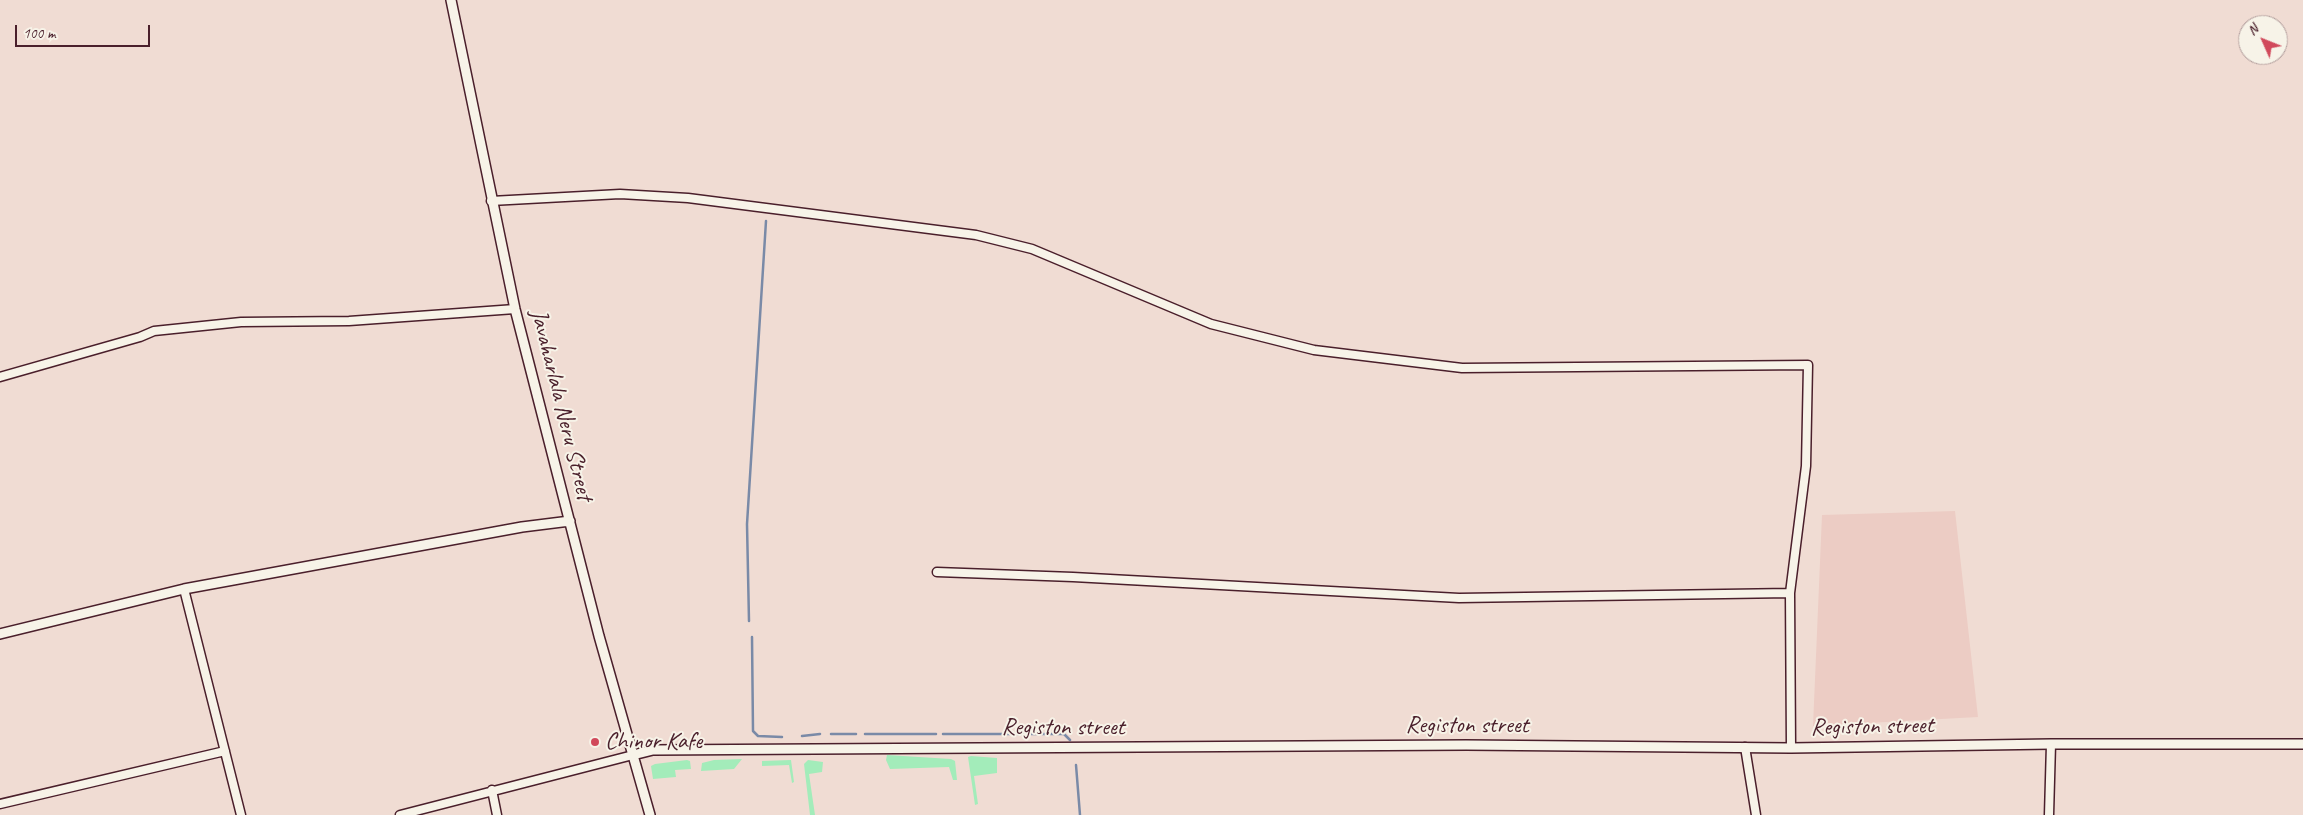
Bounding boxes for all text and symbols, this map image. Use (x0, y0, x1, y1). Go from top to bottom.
scale bar (18, 15, 152, 47)
north arrow (2238, 15, 2288, 65)
text: N (2243, 21, 2262, 39)
text: 100 m (23, 24, 55, 43)
street label: Javaharlala Neru Street (523, 306, 599, 504)
street label: Registon street (1406, 712, 1528, 740)
street label: Registon street (1810, 712, 1934, 742)
street label: Registon street (1002, 714, 1124, 742)
place label: Chinor Kafe (605, 728, 702, 756)
marker: Chinor Kafe (589, 736, 601, 748)

